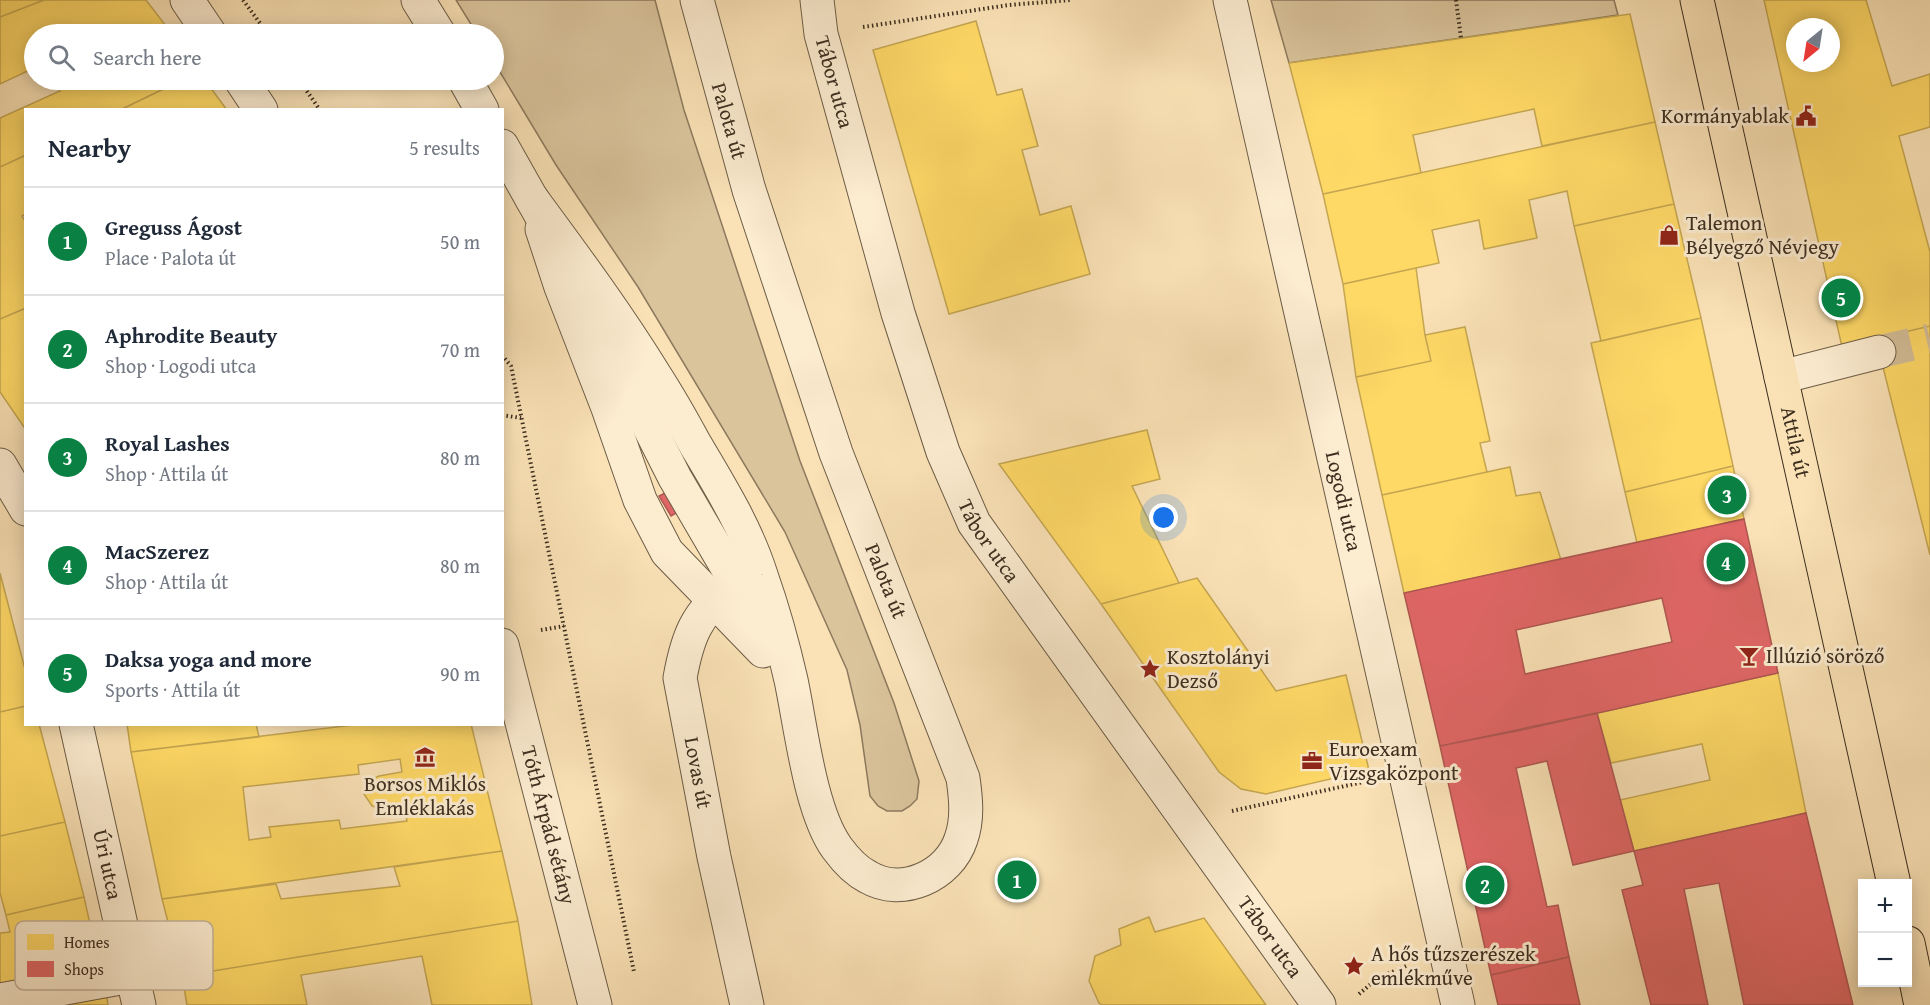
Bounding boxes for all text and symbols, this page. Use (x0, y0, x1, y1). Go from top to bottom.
north arrow (1786, 18, 1840, 72)
search box (24, 24, 504, 90)
street label: Tábor utca (807, 32, 862, 132)
icon: search (45, 41, 78, 74)
text: Search here (93, 41, 202, 73)
street label: Palota út (704, 79, 755, 163)
place label: Kormányablak (1661, 100, 1789, 131)
public building icon: Kormányablak (1794, 104, 1818, 128)
text: Nearby (48, 128, 131, 167)
text: 5 results (409, 133, 480, 162)
place label: Talemon Bélyegző Névjegy (1686, 207, 1840, 262)
text: Greguss Ágost (105, 211, 242, 243)
shop icon: Talemon Bélyegző Névjegy (1657, 223, 1681, 247)
text: 1 (62, 227, 73, 256)
text: 50 m (440, 227, 480, 256)
text: Place · Palota út (105, 243, 236, 272)
pin: 5 (1822, 276, 1860, 320)
text: Aphrodite Beauty (105, 319, 277, 351)
text: 2 (62, 335, 73, 364)
text: 70 m (440, 335, 480, 364)
text: Shop · Logodi utca (105, 351, 256, 380)
street label: Attila út (1773, 403, 1819, 481)
text: Royal Lashes (105, 427, 230, 459)
text: 3 (62, 443, 73, 472)
text: 80 m (440, 443, 480, 472)
street label: Logodi utca (1318, 448, 1371, 554)
text: Shop · Attila út (105, 459, 228, 488)
pin: 3 (1708, 472, 1746, 518)
street label: Tábor utca (950, 494, 1028, 589)
your location (1149, 503, 1178, 532)
text: MacSzerez (105, 535, 209, 567)
street label: Palota út (857, 539, 916, 624)
pin: 4 (1706, 540, 1746, 584)
text: 4 (62, 551, 73, 580)
text: 80 m (440, 551, 480, 580)
text: Shop · Attila út (105, 567, 228, 596)
place label: Illúzió söröző (1766, 640, 1884, 671)
place label: Kosztolányi Dezső (1167, 641, 1270, 696)
text: Daksa yoga and more (105, 643, 312, 675)
bar icon: Illúzió söröző (1737, 644, 1761, 668)
place icon: Kosztolányi Dezső (1138, 657, 1162, 681)
text: 5 (62, 659, 73, 688)
text: 90 m (440, 659, 480, 688)
text: Sports · Attila út (105, 675, 240, 704)
place label: Euroexam Vizsgaközpont (1329, 733, 1459, 788)
street label: Lovas út (677, 734, 721, 812)
street label: Tóth Árpád sétány (514, 742, 584, 908)
museum icon: Borsos Miklós Emléklakás (413, 745, 437, 769)
office icon: Euroexam Vizsgaközpont (1300, 749, 1324, 773)
place label: Borsos Miklós Emléklakás (364, 768, 486, 823)
street label: Úri utca (85, 826, 131, 903)
pin: 1 (998, 858, 1036, 902)
pin: 2 (1466, 862, 1504, 908)
map controls (1858, 879, 1912, 987)
button: + (1858, 879, 1912, 933)
street label: Tábor utca (1230, 889, 1311, 984)
legend (15, 921, 213, 990)
text: Homes (64, 930, 110, 954)
button: − (1858, 933, 1912, 987)
place label: A hős tűzszerészek emlékműve (1371, 938, 1536, 993)
place icon: A hős tűzszerészek emlékműve (1342, 954, 1366, 978)
text: Shops (64, 957, 104, 981)

